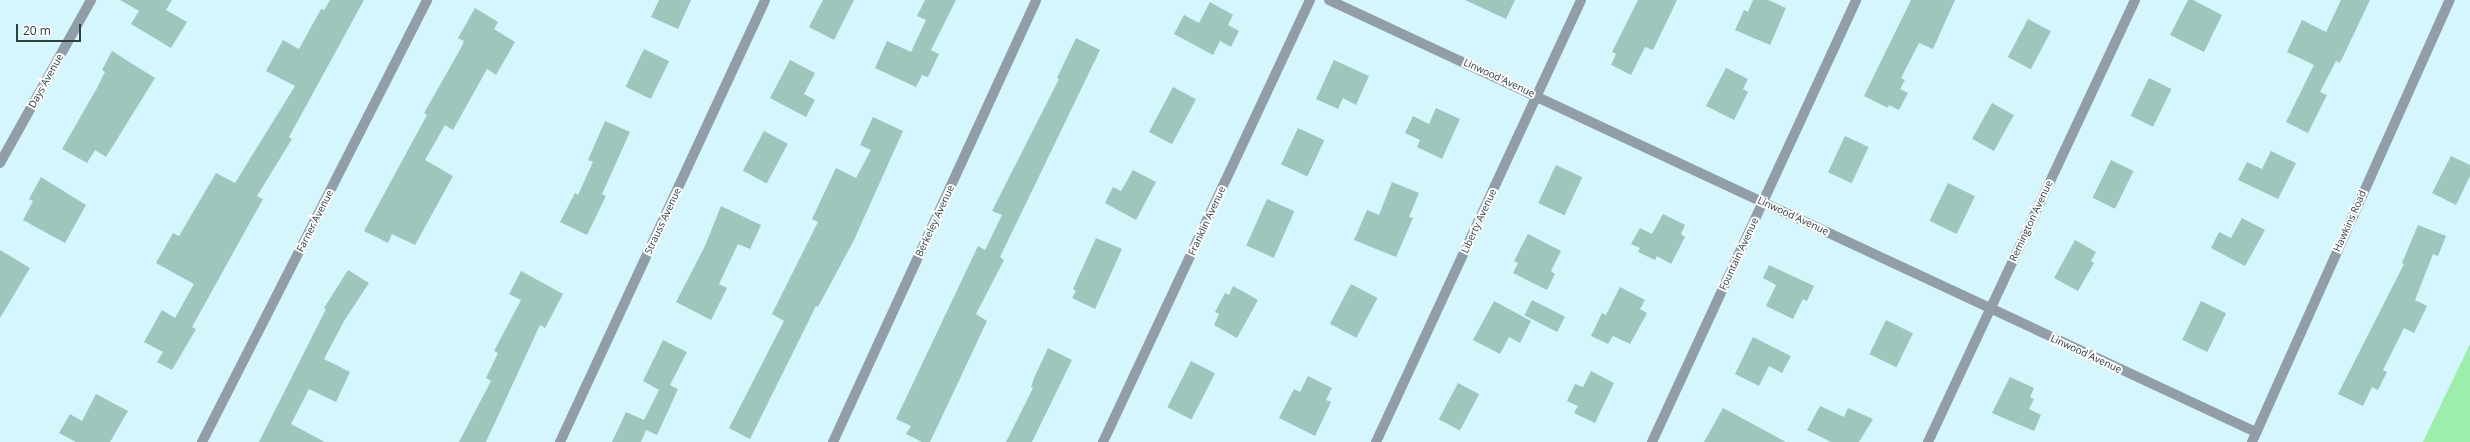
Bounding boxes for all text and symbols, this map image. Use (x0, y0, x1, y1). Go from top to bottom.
scale bar (18, 16, 83, 42)
text: 20 m (23, 22, 51, 39)
street label: Days Avenue (26, 52, 66, 110)
street label: Linwood Avenue (1461, 56, 1537, 100)
street label: Remington Avenue (2007, 178, 2055, 264)
street label: Berkeley Avenue (913, 183, 957, 259)
street label: Franklin Avenue (1186, 185, 1228, 257)
street label: Strauss Avenue (642, 186, 684, 256)
street label: Liberty Avenue (1459, 187, 1499, 255)
street label: Farner Avenue (294, 188, 336, 254)
street label: Hawkins Road (2331, 188, 2369, 254)
street label: Linwood Avenue (1755, 194, 1831, 238)
street label: Fountain Avenue (1717, 216, 1761, 292)
street label: Linwood Avenue (2048, 332, 2124, 376)

